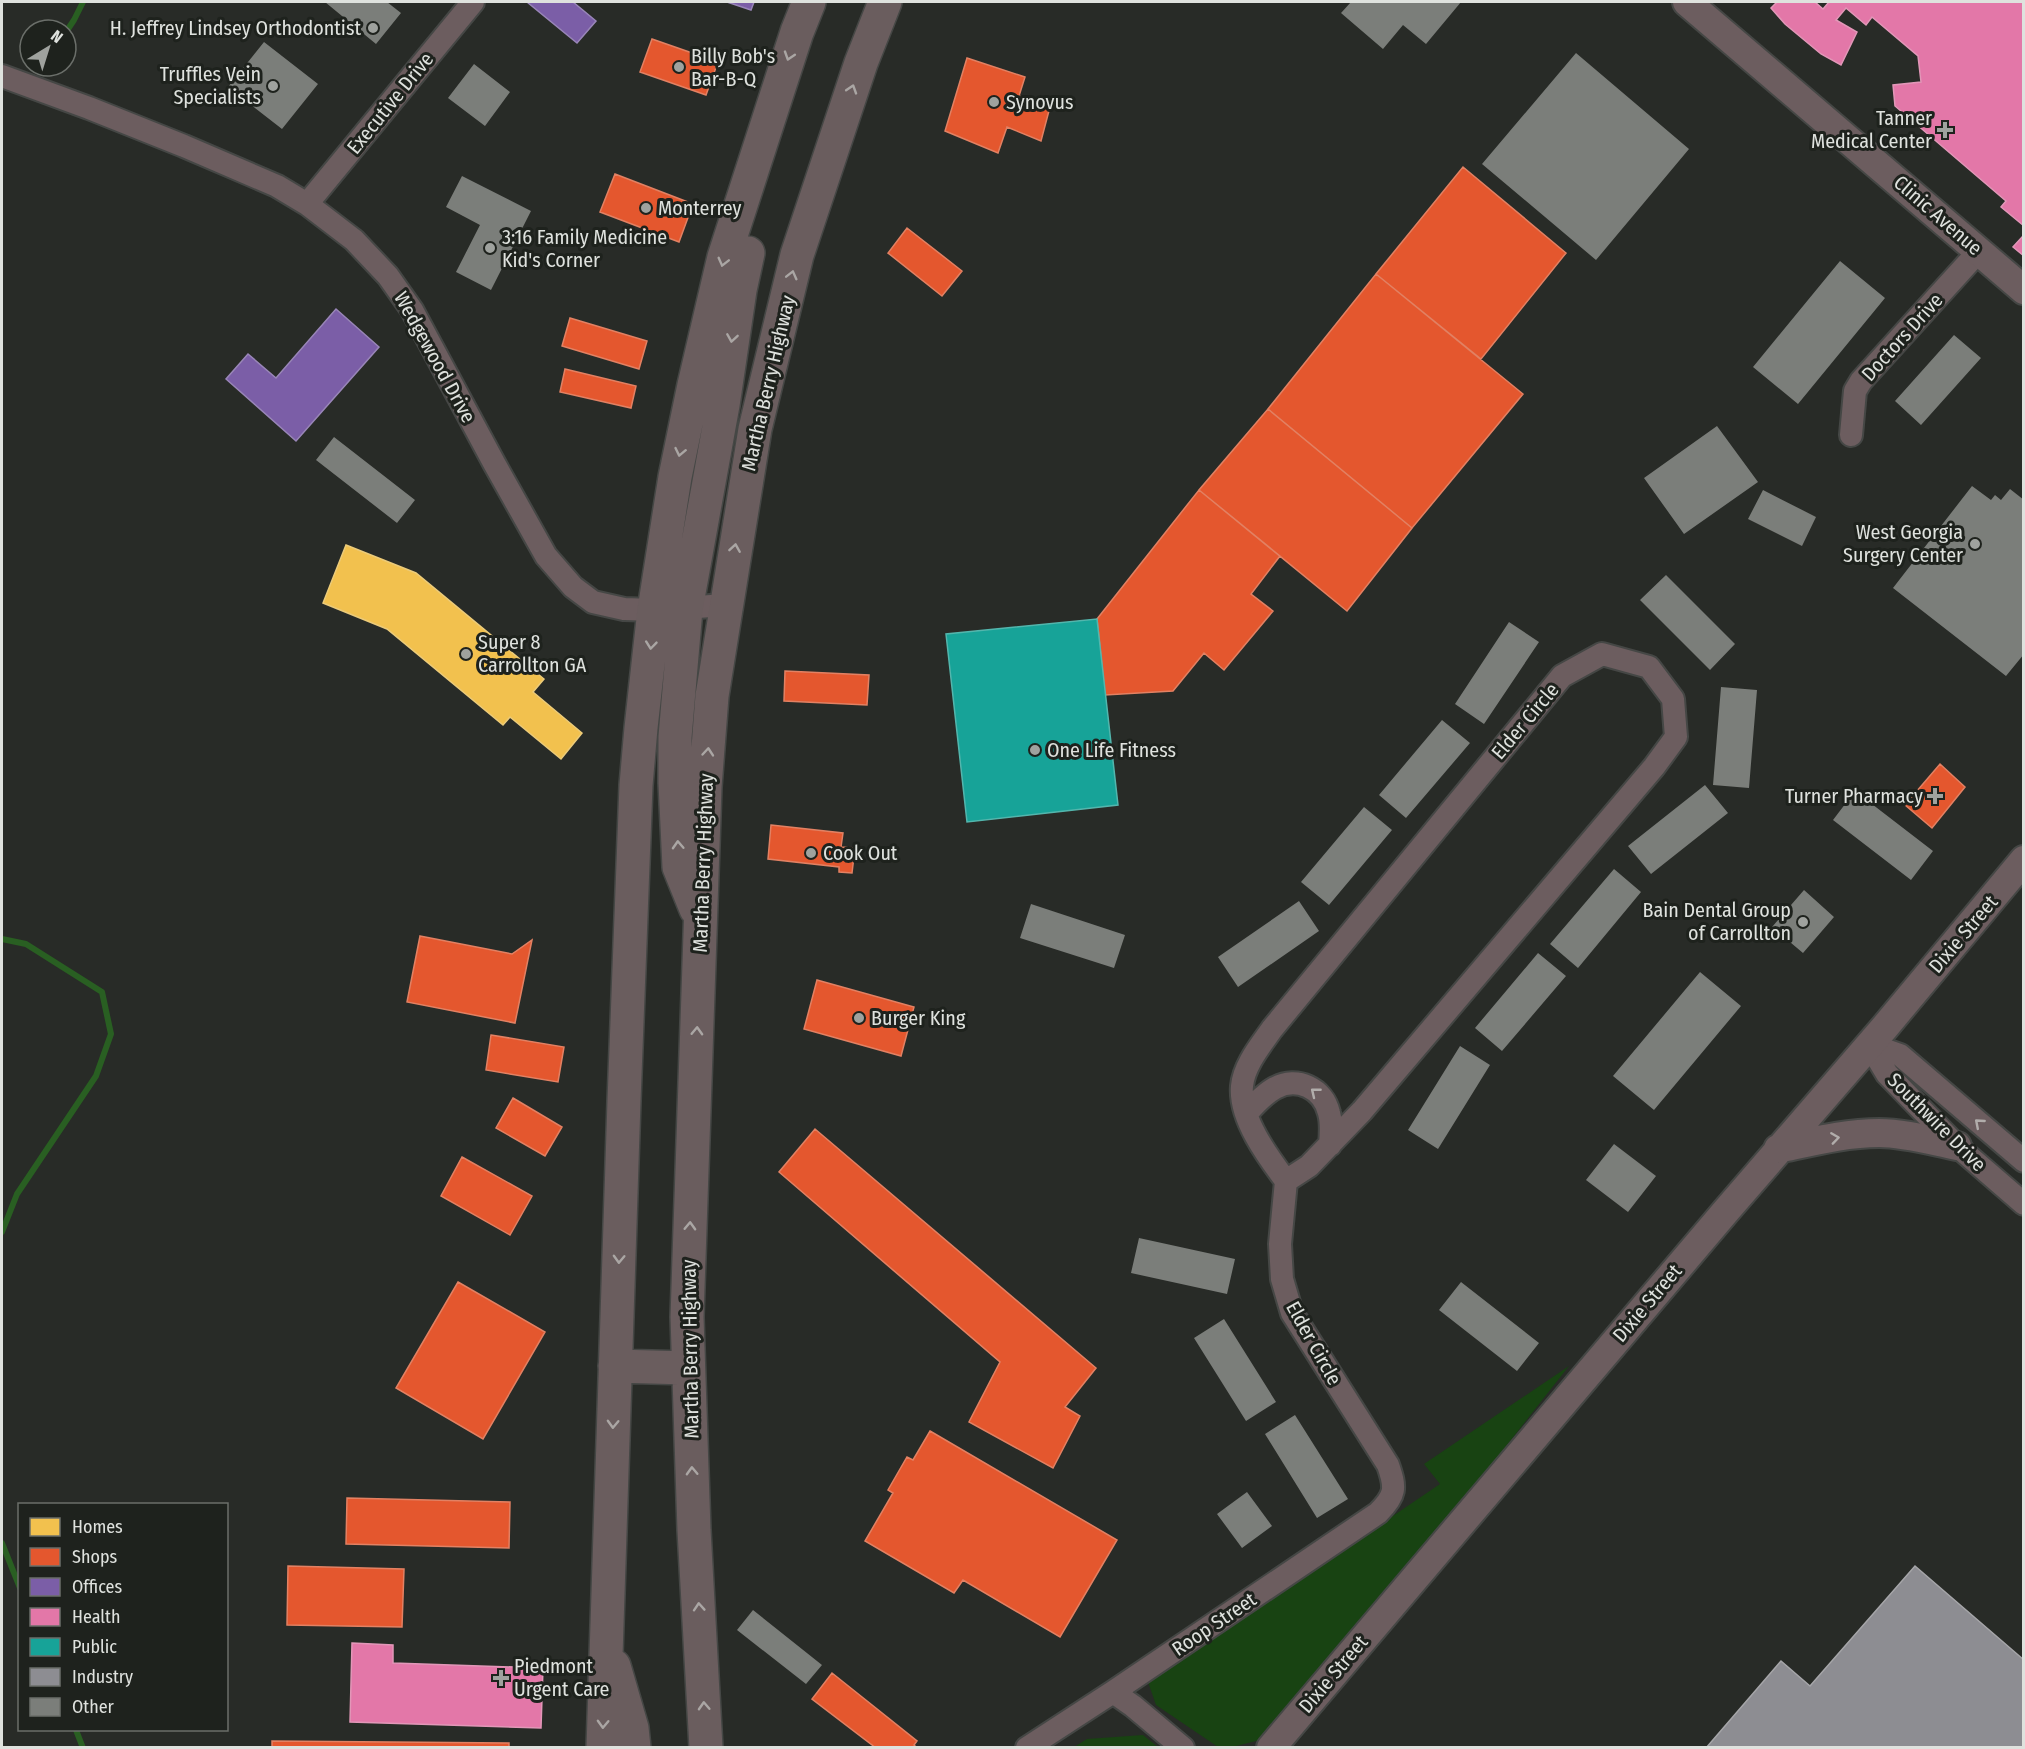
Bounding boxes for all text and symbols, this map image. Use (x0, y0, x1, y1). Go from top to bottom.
place label: H. Jeffrey Lindsey Orthodontist (110, 16, 361, 40)
north arrow (18, 18, 78, 78)
marker: H. Jeffrey Lindsey Orthodontist (366, 21, 380, 35)
text: N (47, 26, 67, 47)
place label: Billy Bob's Bar-B-Q (691, 44, 775, 91)
street label: Executive Drive (342, 47, 438, 159)
one-way arrow (784, 50, 796, 61)
marker: Billy Bob's Bar-B-Q (672, 60, 686, 74)
place label: Truffles Vein Specialists (160, 62, 261, 109)
marker: Truffles Vein Specialists (266, 79, 280, 93)
one-way arrow (845, 84, 857, 95)
place label: Synovus (1006, 90, 1074, 114)
marker: Synovus (987, 95, 1001, 109)
place label: Tanner Medical Center (1811, 106, 1932, 153)
marker: Tanner Medical Center (1936, 121, 1954, 139)
street label: Clinic Avenue (1889, 170, 1987, 260)
place label: Monterrey (658, 196, 742, 220)
marker: Monterrey (639, 201, 653, 215)
place label: 3:16 Family Medicine Kid's Corner (502, 225, 667, 272)
marker: 3:16 Family Medicine Kid's Corner (483, 241, 497, 255)
one-way arrow (718, 257, 731, 267)
one-way arrow (785, 270, 798, 280)
street label: Wedgewood Drive (389, 287, 481, 427)
street label: Doctors Drive (1856, 288, 1948, 386)
street label: Martha Berry Highway (736, 293, 800, 473)
one-way arrow (726, 332, 739, 342)
one-way arrow (674, 447, 687, 457)
place label: West Georgia Surgery Center (1843, 520, 1963, 567)
marker: West Georgia Surgery Center (1968, 537, 1982, 551)
one-way arrow (728, 543, 741, 553)
place label: Super 8 Carrollton GA (478, 630, 587, 677)
one-way arrow (645, 640, 657, 649)
marker: Super 8 Carrollton GA (459, 647, 473, 661)
street label: Elder Circle (1486, 678, 1564, 764)
place label: One Life Fitness (1047, 738, 1176, 762)
marker: One Life Fitness (1028, 743, 1042, 757)
one-way arrow (701, 748, 714, 757)
street label: Martha Berry Highway (688, 773, 718, 953)
place label: Turner Pharmacy (1785, 784, 1923, 808)
marker: Turner Pharmacy (1928, 789, 1942, 803)
one-way arrow (671, 841, 684, 850)
place label: Cook Out (823, 841, 898, 865)
marker: Cook Out (804, 846, 818, 860)
street label: Dixie Street (1924, 890, 2003, 978)
place label: Bain Dental Group of Carrollton (1642, 898, 1791, 945)
marker: Bain Dental Group of Carrollton (1796, 915, 1810, 929)
place label: Burger King (871, 1006, 966, 1030)
marker: Burger King (852, 1011, 866, 1025)
one-way arrow (690, 1027, 703, 1036)
street label: Southwire Drive (1883, 1068, 1991, 1176)
one-way arrow (1311, 1089, 1322, 1100)
one-way arrow (1975, 1119, 1986, 1130)
one-way arrow (1830, 1132, 1840, 1144)
one-way arrow (684, 1221, 696, 1230)
one-way arrow (612, 1255, 625, 1264)
street label: Martha Berry Highway (676, 1259, 704, 1439)
street label: Dixie Street (1608, 1259, 1687, 1347)
street label: Elder Circle (1281, 1297, 1347, 1389)
one-way arrow (607, 1420, 620, 1429)
one-way arrow (686, 1467, 698, 1476)
legend (18, 1503, 228, 1731)
text: Homes (72, 1516, 123, 1538)
text: Shops (72, 1546, 117, 1568)
text: Offices (72, 1576, 122, 1598)
street label: Roop Street (1167, 1587, 1261, 1661)
one-way arrow (693, 1602, 706, 1611)
text: Health (72, 1606, 120, 1628)
street label: Dixie Street (1294, 1630, 1373, 1718)
text: Public (72, 1636, 117, 1658)
place label: Piedmont Urgent Care (514, 1654, 609, 1701)
text: Industry (72, 1666, 133, 1688)
marker: Piedmont Urgent Care (492, 1669, 510, 1687)
text: Other (72, 1696, 115, 1718)
one-way arrow (697, 1702, 710, 1711)
one-way arrow (597, 1720, 610, 1729)

